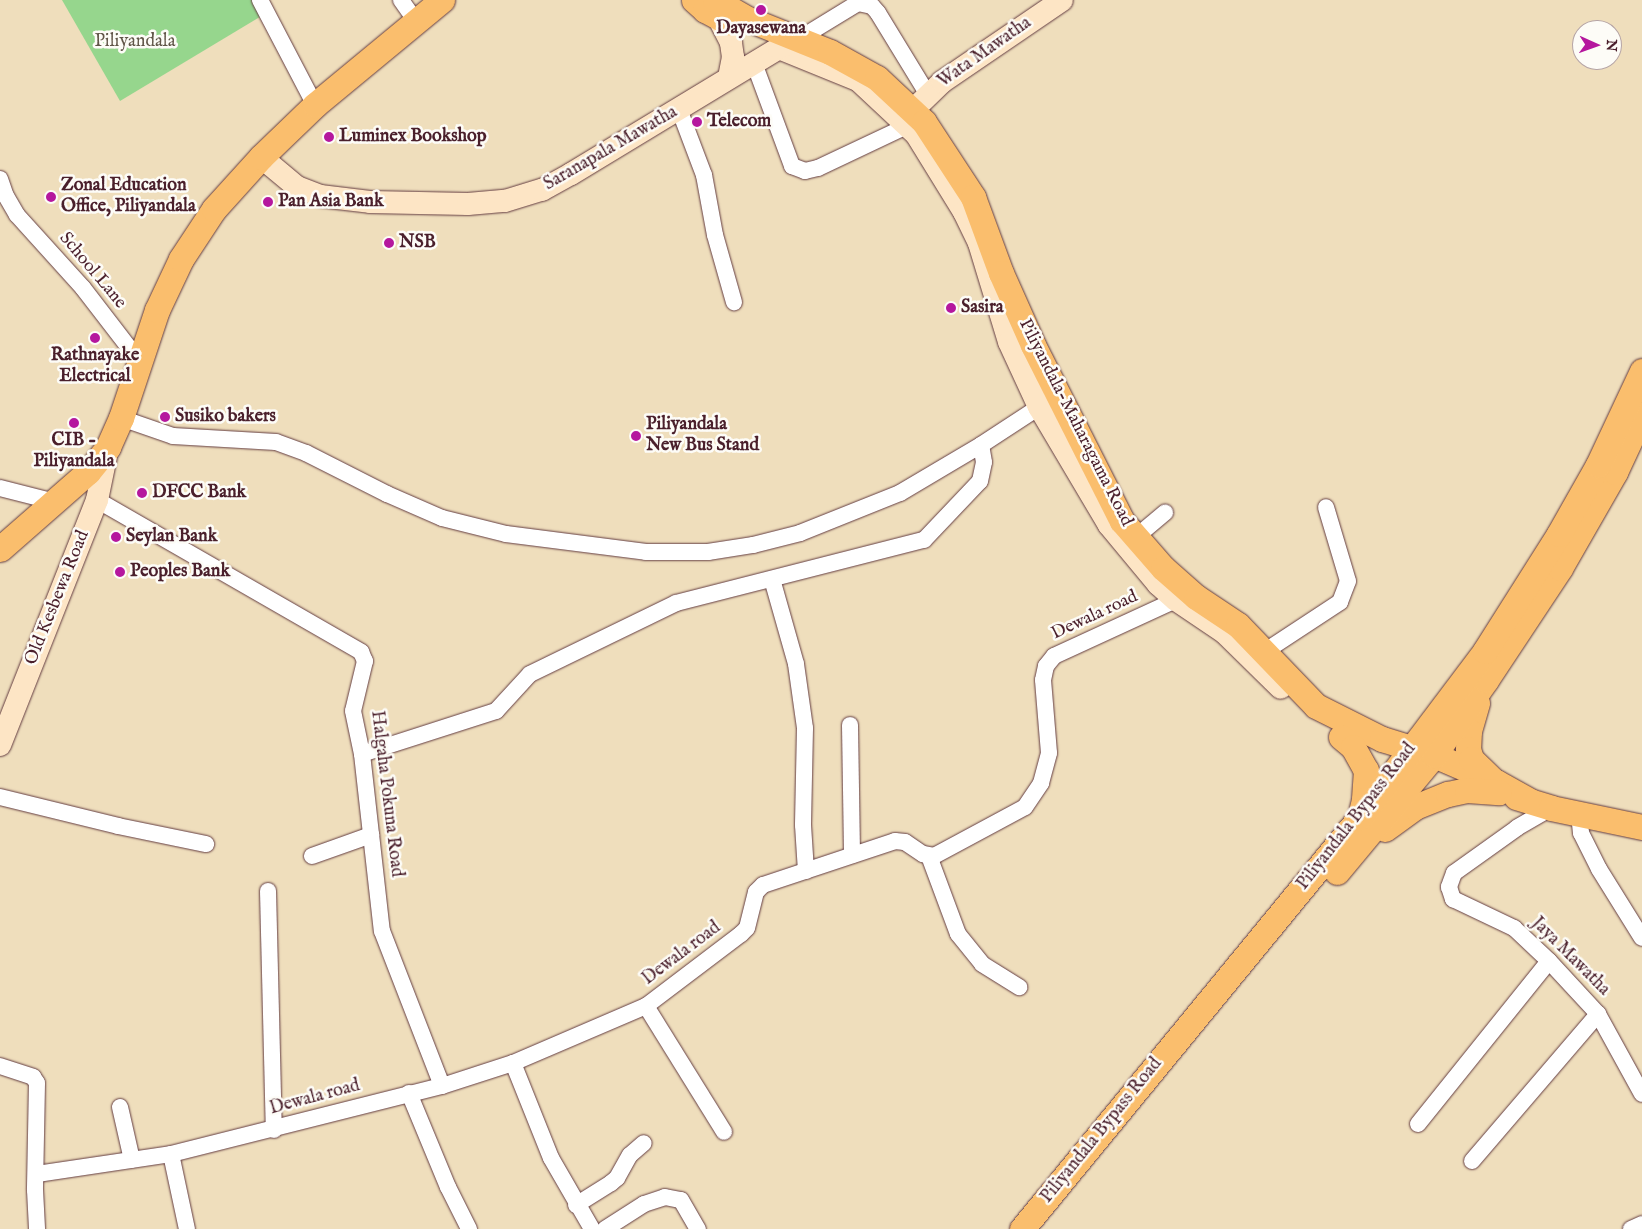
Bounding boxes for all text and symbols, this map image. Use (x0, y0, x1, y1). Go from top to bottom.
marker: Dayasewana (755, 4, 767, 16)
street label: Wata Mawatha (934, 13, 1036, 93)
place label: Dayasewana (716, 18, 806, 40)
north arrow (1572, 20, 1622, 70)
park label: Piliyandala (94, 31, 176, 53)
text: N (1602, 39, 1620, 52)
street label: Saranapala Mawatha (540, 102, 682, 196)
place label: Telecom (707, 111, 771, 133)
marker: Telecom (691, 116, 703, 128)
place label: Luminex Bookshop (339, 126, 487, 148)
marker: Luminex Bookshop (323, 131, 335, 143)
place label: Zonal Education Office, Piliyandala (61, 176, 196, 218)
marker: Zonal Education Office, Piliyandala (45, 191, 57, 203)
place label: Pan Asia Bank (278, 191, 384, 213)
marker: Pan Asia Bank (262, 196, 274, 208)
street label: School Lane (54, 228, 130, 314)
place label: NSB (399, 232, 436, 254)
marker: NSB (383, 237, 395, 249)
place label: Sasira (961, 297, 1004, 319)
marker: Sasira (945, 302, 957, 314)
street label: Piliyandala-Maharagama Road (1013, 316, 1137, 530)
marker: Rathnayake Electrical (89, 332, 101, 344)
place label: Rathnayake Electrical (51, 346, 139, 388)
place label: Susiko bakers (175, 406, 276, 428)
marker: Susiko bakers (159, 411, 171, 423)
place label: Piliyandala New Bus Stand (646, 415, 759, 458)
marker: CIB - Piliyandala (68, 417, 80, 429)
marker: Piliyandala New Bus Stand (630, 430, 642, 442)
place label: CIB - Piliyandala (33, 431, 115, 474)
place label: DFCC Bank (152, 482, 246, 504)
marker: DFCC Bank (136, 487, 148, 499)
place label: Seylan Bank (126, 526, 217, 548)
street label: Old Kesbewa Road (21, 528, 95, 668)
marker: Seylan Bank (110, 531, 122, 543)
place label: Peoples Bank (130, 561, 230, 583)
marker: Peoples Bank (114, 566, 126, 578)
street label: Dewala road (1048, 587, 1142, 645)
street label: Halgaha Pokuna Road (365, 709, 407, 879)
street label: Piliyandala Bypass Road (1293, 739, 1421, 895)
street label: Jaya Mawatha (1526, 913, 1614, 1001)
street label: Dewala road (639, 917, 725, 991)
street label: Piliyandala Bypass Road (1037, 1054, 1167, 1208)
street label: Dewala road (267, 1076, 363, 1120)

